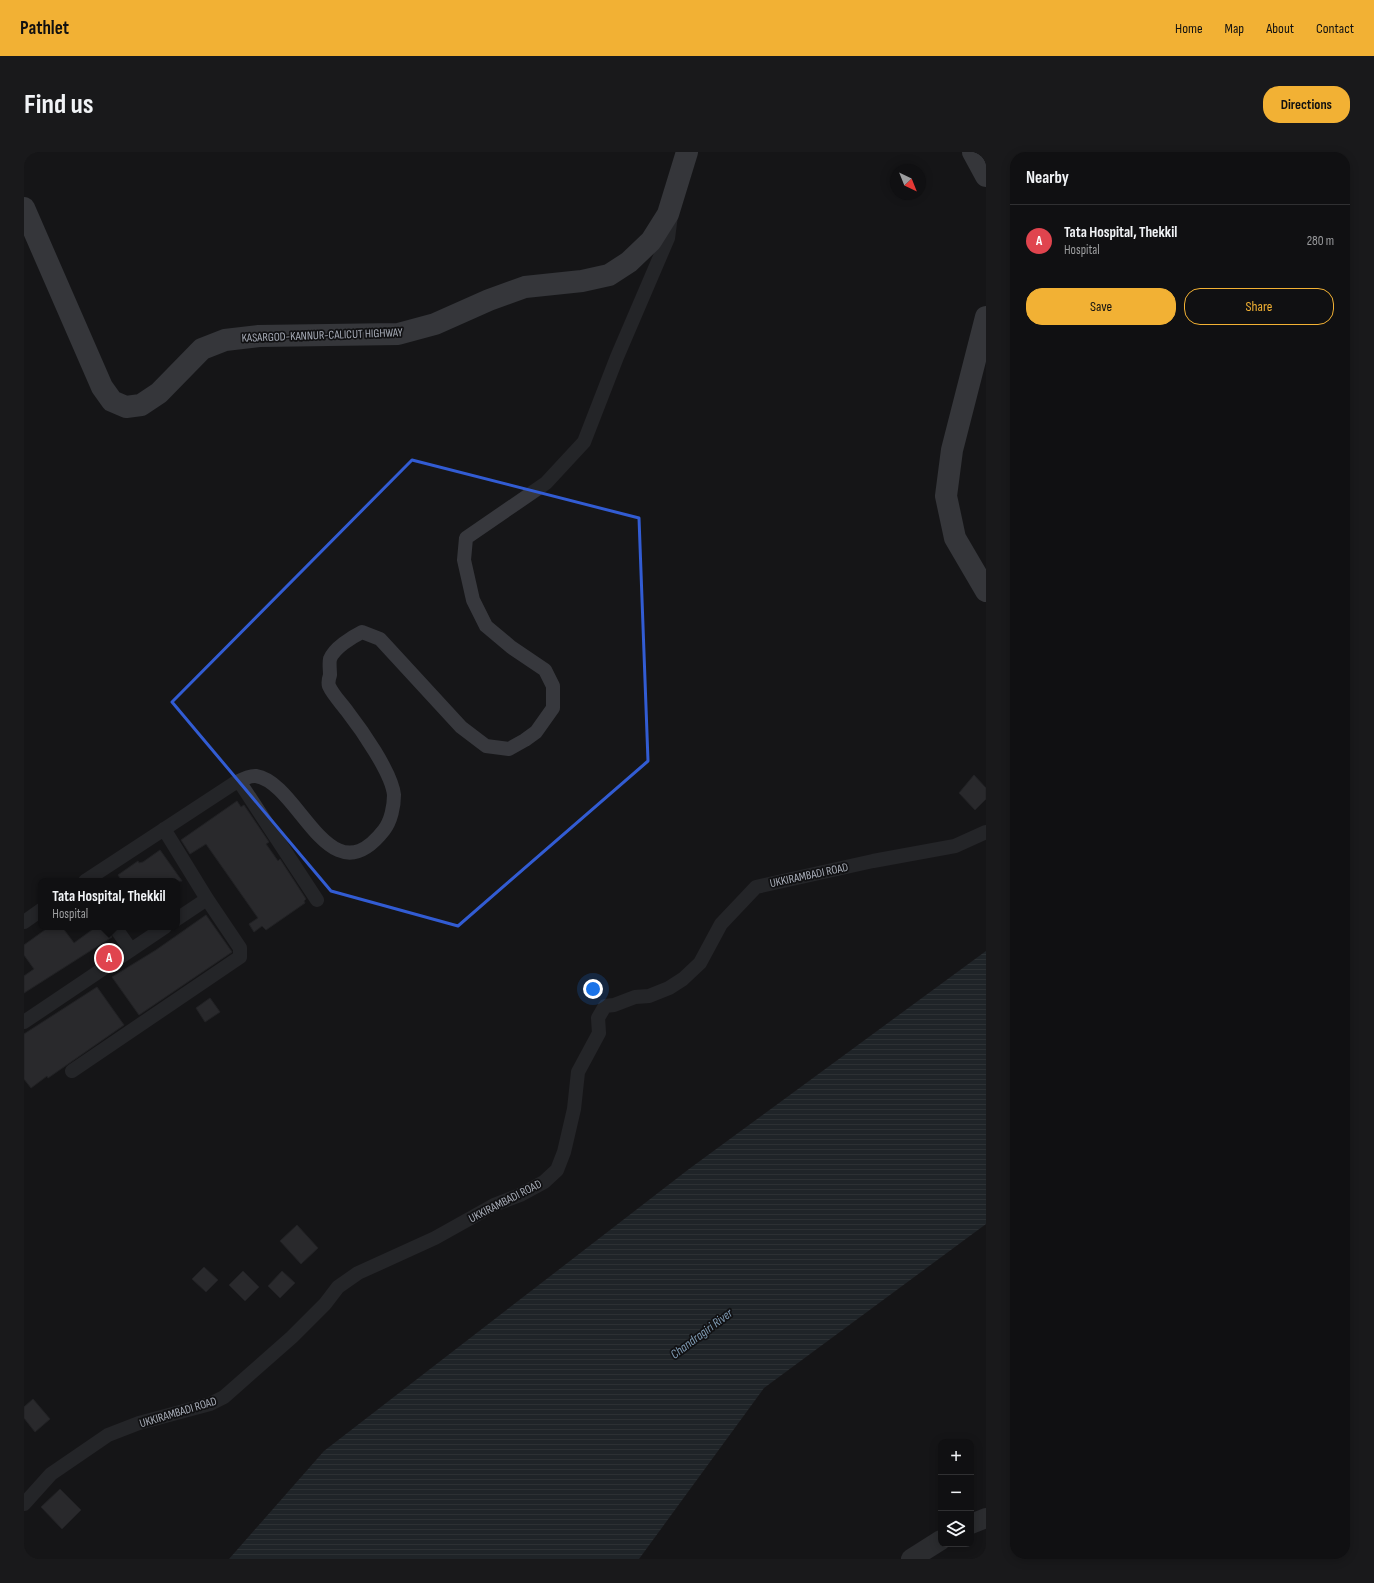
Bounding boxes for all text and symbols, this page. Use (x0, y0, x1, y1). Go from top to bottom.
text: Pathlet (20, 17, 69, 40)
text: Home (1175, 20, 1203, 37)
text: Map (1225, 20, 1244, 37)
text: About (1266, 20, 1294, 37)
text: Contact (1316, 20, 1354, 37)
button: Directions (1263, 86, 1350, 123)
text: Find us (24, 88, 93, 121)
north arrow (890, 164, 926, 200)
text: Nearby (1026, 168, 1069, 188)
text: Tata Hospital, Thekkil (1064, 223, 1177, 242)
text: A (1036, 233, 1042, 249)
text: 280 m (1307, 233, 1334, 249)
text: Hospital (1064, 242, 1100, 258)
button: Save (1026, 288, 1176, 325)
button: Share (1184, 288, 1334, 325)
street label: KASARGOD-KANNUR-CALICUT HIGHWAY (241, 325, 403, 346)
street label: UKKIRAMBADI ROAD (768, 860, 850, 891)
popup (38, 878, 180, 930)
text: Tata Hospital, Thekkil (52, 887, 166, 906)
text: Hospital (52, 906, 88, 922)
pin: A (96, 943, 122, 973)
your location (583, 979, 603, 999)
street label: UKKIRAMBADI ROAD (466, 1177, 544, 1226)
water label: Chandragiri River (667, 1304, 737, 1362)
street label: UKKIRAMBADI ROAD (138, 1394, 219, 1431)
map controls (938, 1439, 974, 1547)
button: + (938, 1439, 974, 1475)
button: − (938, 1475, 974, 1511)
button: layers (938, 1511, 974, 1547)

